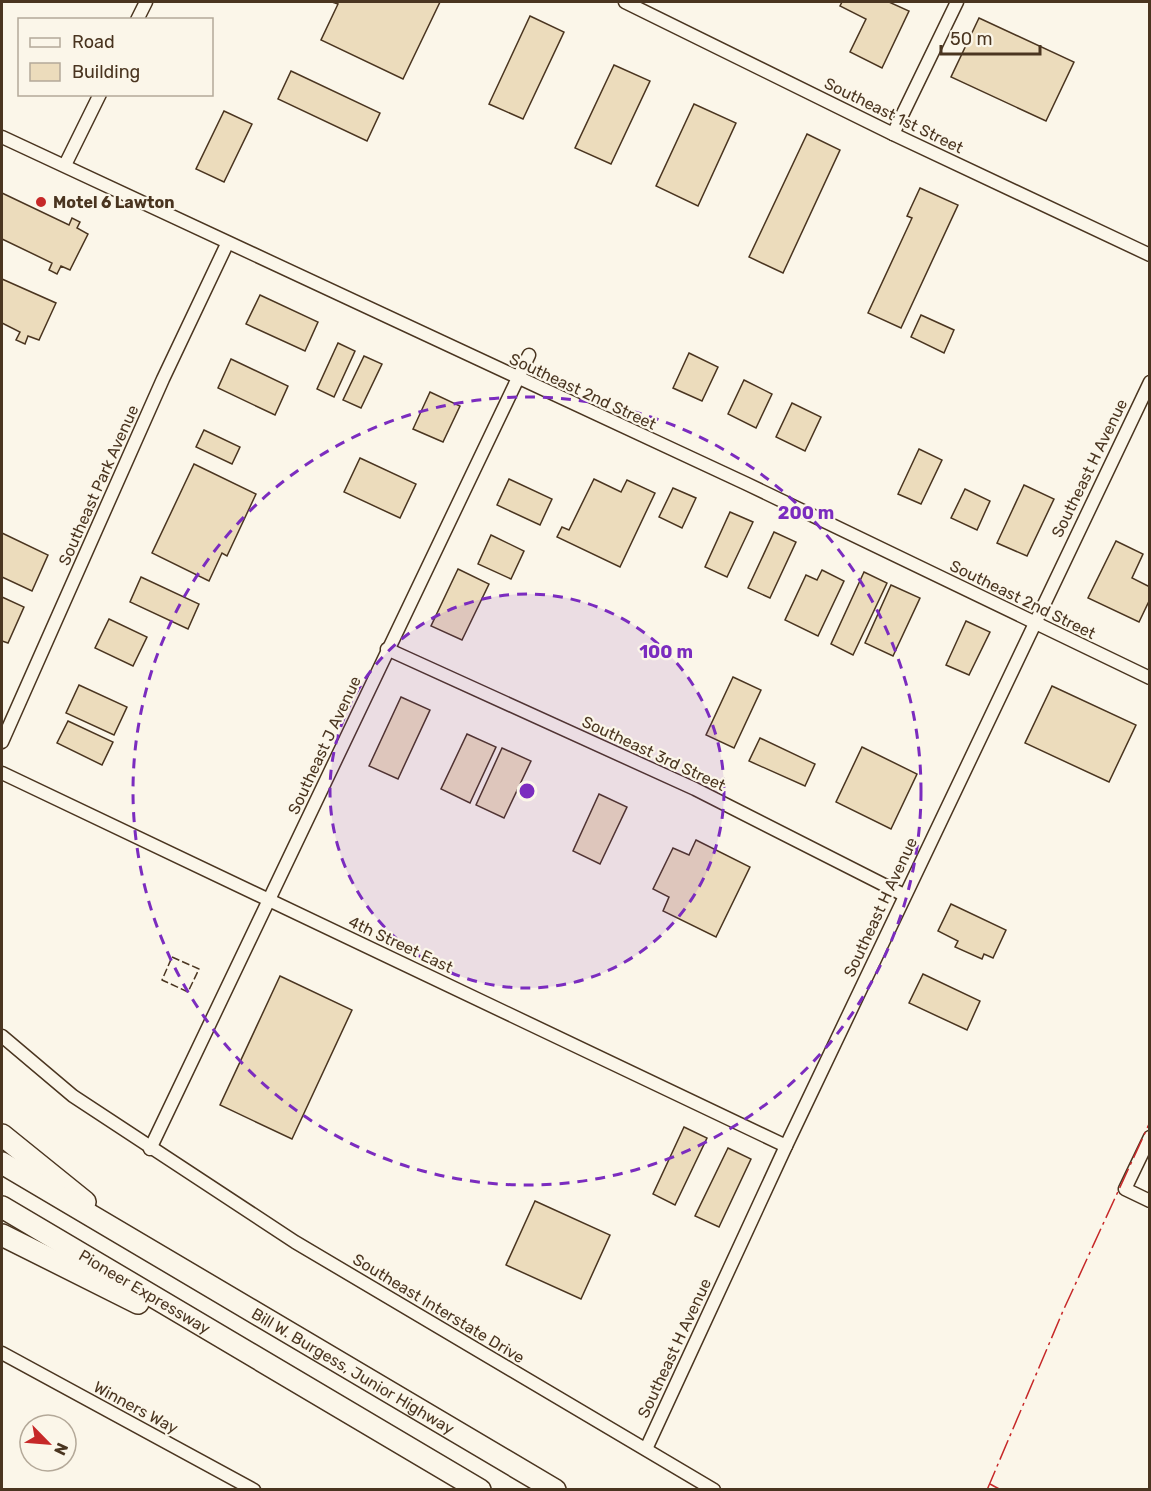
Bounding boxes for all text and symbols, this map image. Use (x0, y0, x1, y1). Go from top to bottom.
legend (18, 18, 213, 96)
scale bar (941, 18, 1040, 56)
text: 50 m (950, 28, 993, 50)
text: Road (72, 31, 115, 53)
text: Building (72, 61, 140, 83)
street label: Southeast 1st Street (821, 74, 966, 157)
place label: Motel 6 Lawton (53, 193, 175, 212)
marker: Motel 6 Lawton (34, 195, 48, 209)
street label: Southeast 2nd Street (506, 349, 659, 434)
street label: Southeast H Avenue (1048, 396, 1131, 541)
street label: Southeast Park Avenue (54, 402, 142, 568)
text: 200 m (778, 502, 834, 524)
street label: Southeast 2nd Street (947, 556, 1099, 643)
text: 100 m (639, 641, 693, 663)
street label: Southeast J Avenue (284, 673, 365, 817)
street label: Southeast 3rd Street (579, 712, 729, 795)
centre of rings (517, 781, 537, 801)
street label: Southeast H Avenue (840, 834, 921, 980)
street label: 4th Street East (346, 912, 456, 977)
street label: Pioneer Expressway (75, 1246, 214, 1338)
street label: Southeast Interstate Drive (349, 1250, 528, 1367)
street label: Southeast H Avenue (634, 1275, 715, 1421)
street label: Bill W. Burgess, Junior Highway (248, 1304, 458, 1438)
street label: Winners Way (90, 1377, 181, 1438)
north arrow (18, 1413, 78, 1473)
text: N (50, 1440, 72, 1458)

